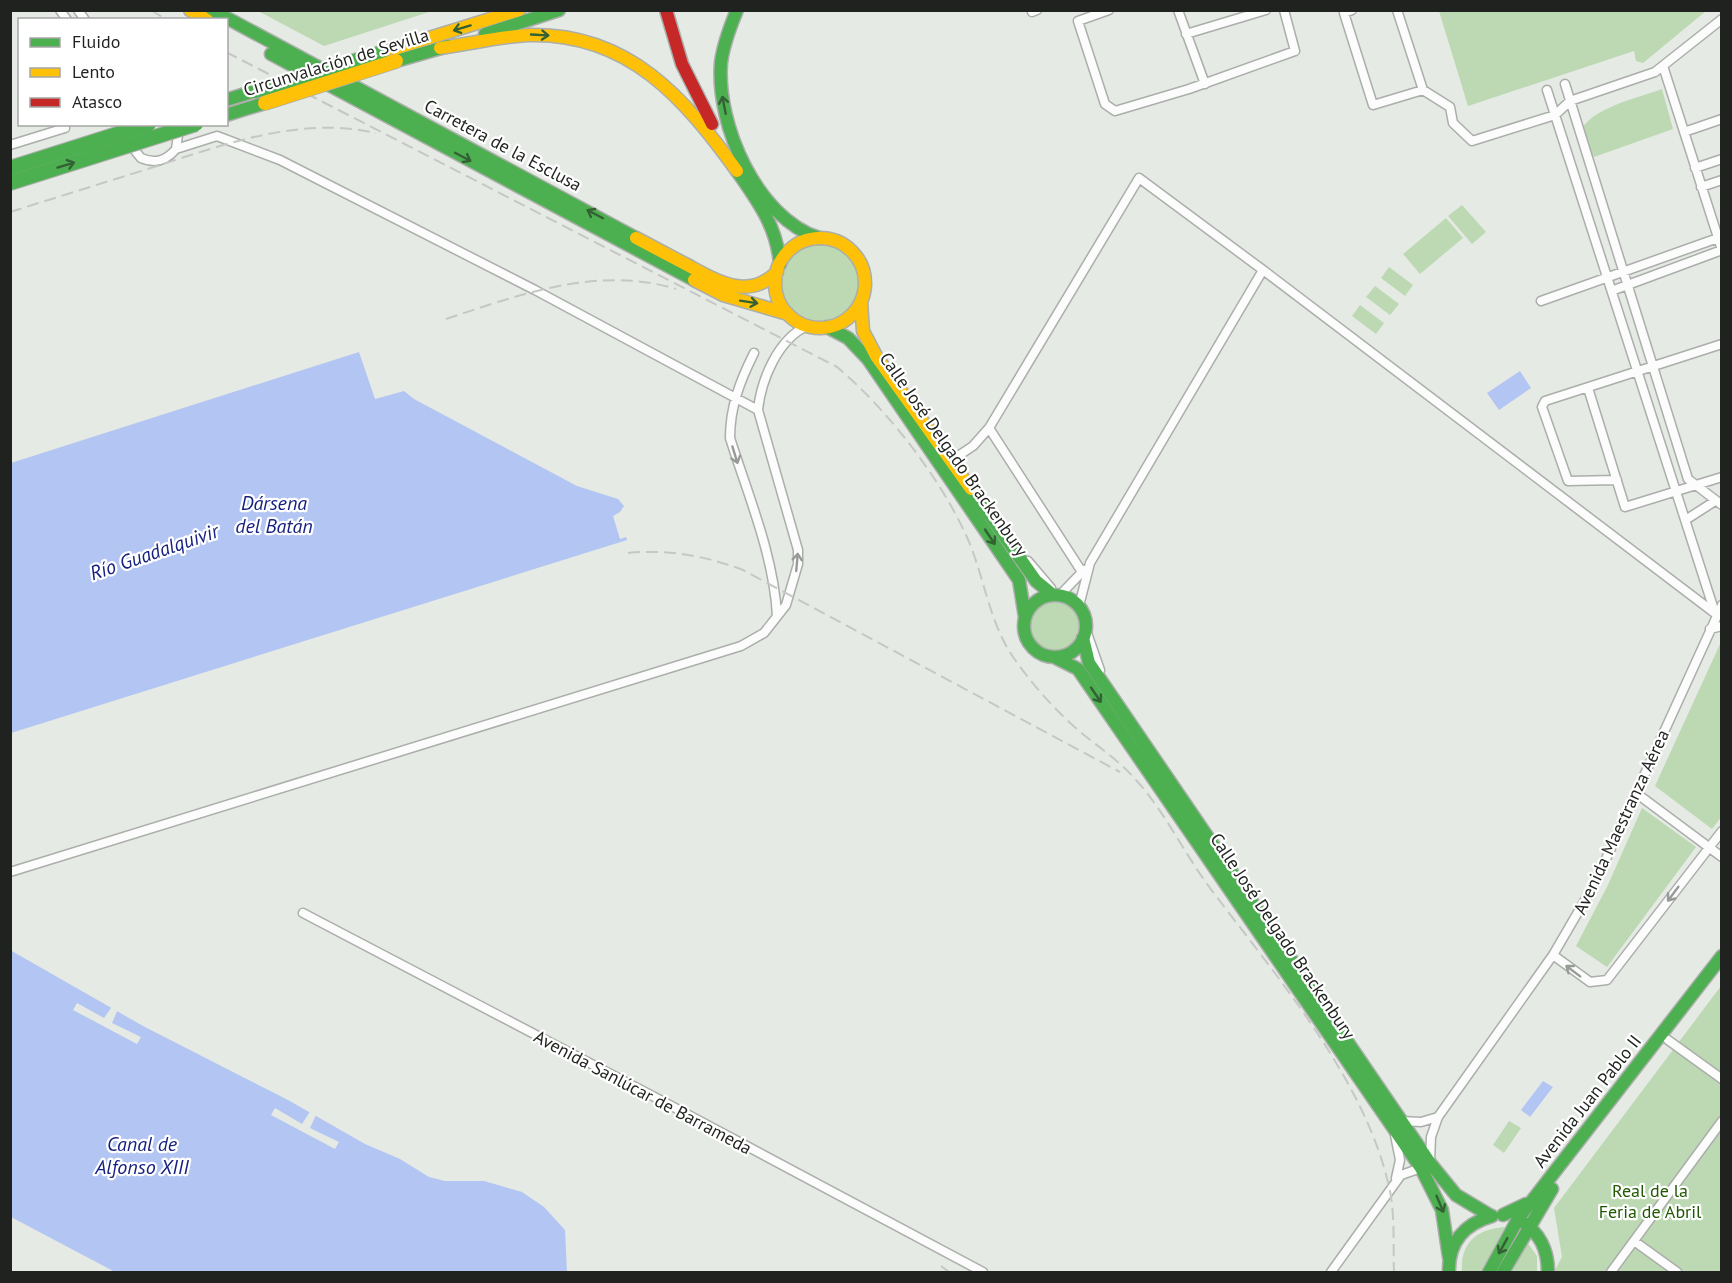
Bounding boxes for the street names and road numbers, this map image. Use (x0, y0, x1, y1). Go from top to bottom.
street label: Circunvalación de Sevilla (240, 23, 432, 101)
street label: Carretera de la Esclusa (421, 94, 585, 196)
street label: Calle José Delgado Brackenbury (875, 348, 1034, 561)
street label: Avenida Maestranza Aérea (1568, 726, 1674, 918)
street label: Calle José Delgado Brackenbury (1205, 829, 1361, 1044)
street label: Avenida Sanlúcar de Barrameda (530, 1025, 756, 1159)
street label: Avenida Juan Pablo II (1528, 1030, 1646, 1172)

